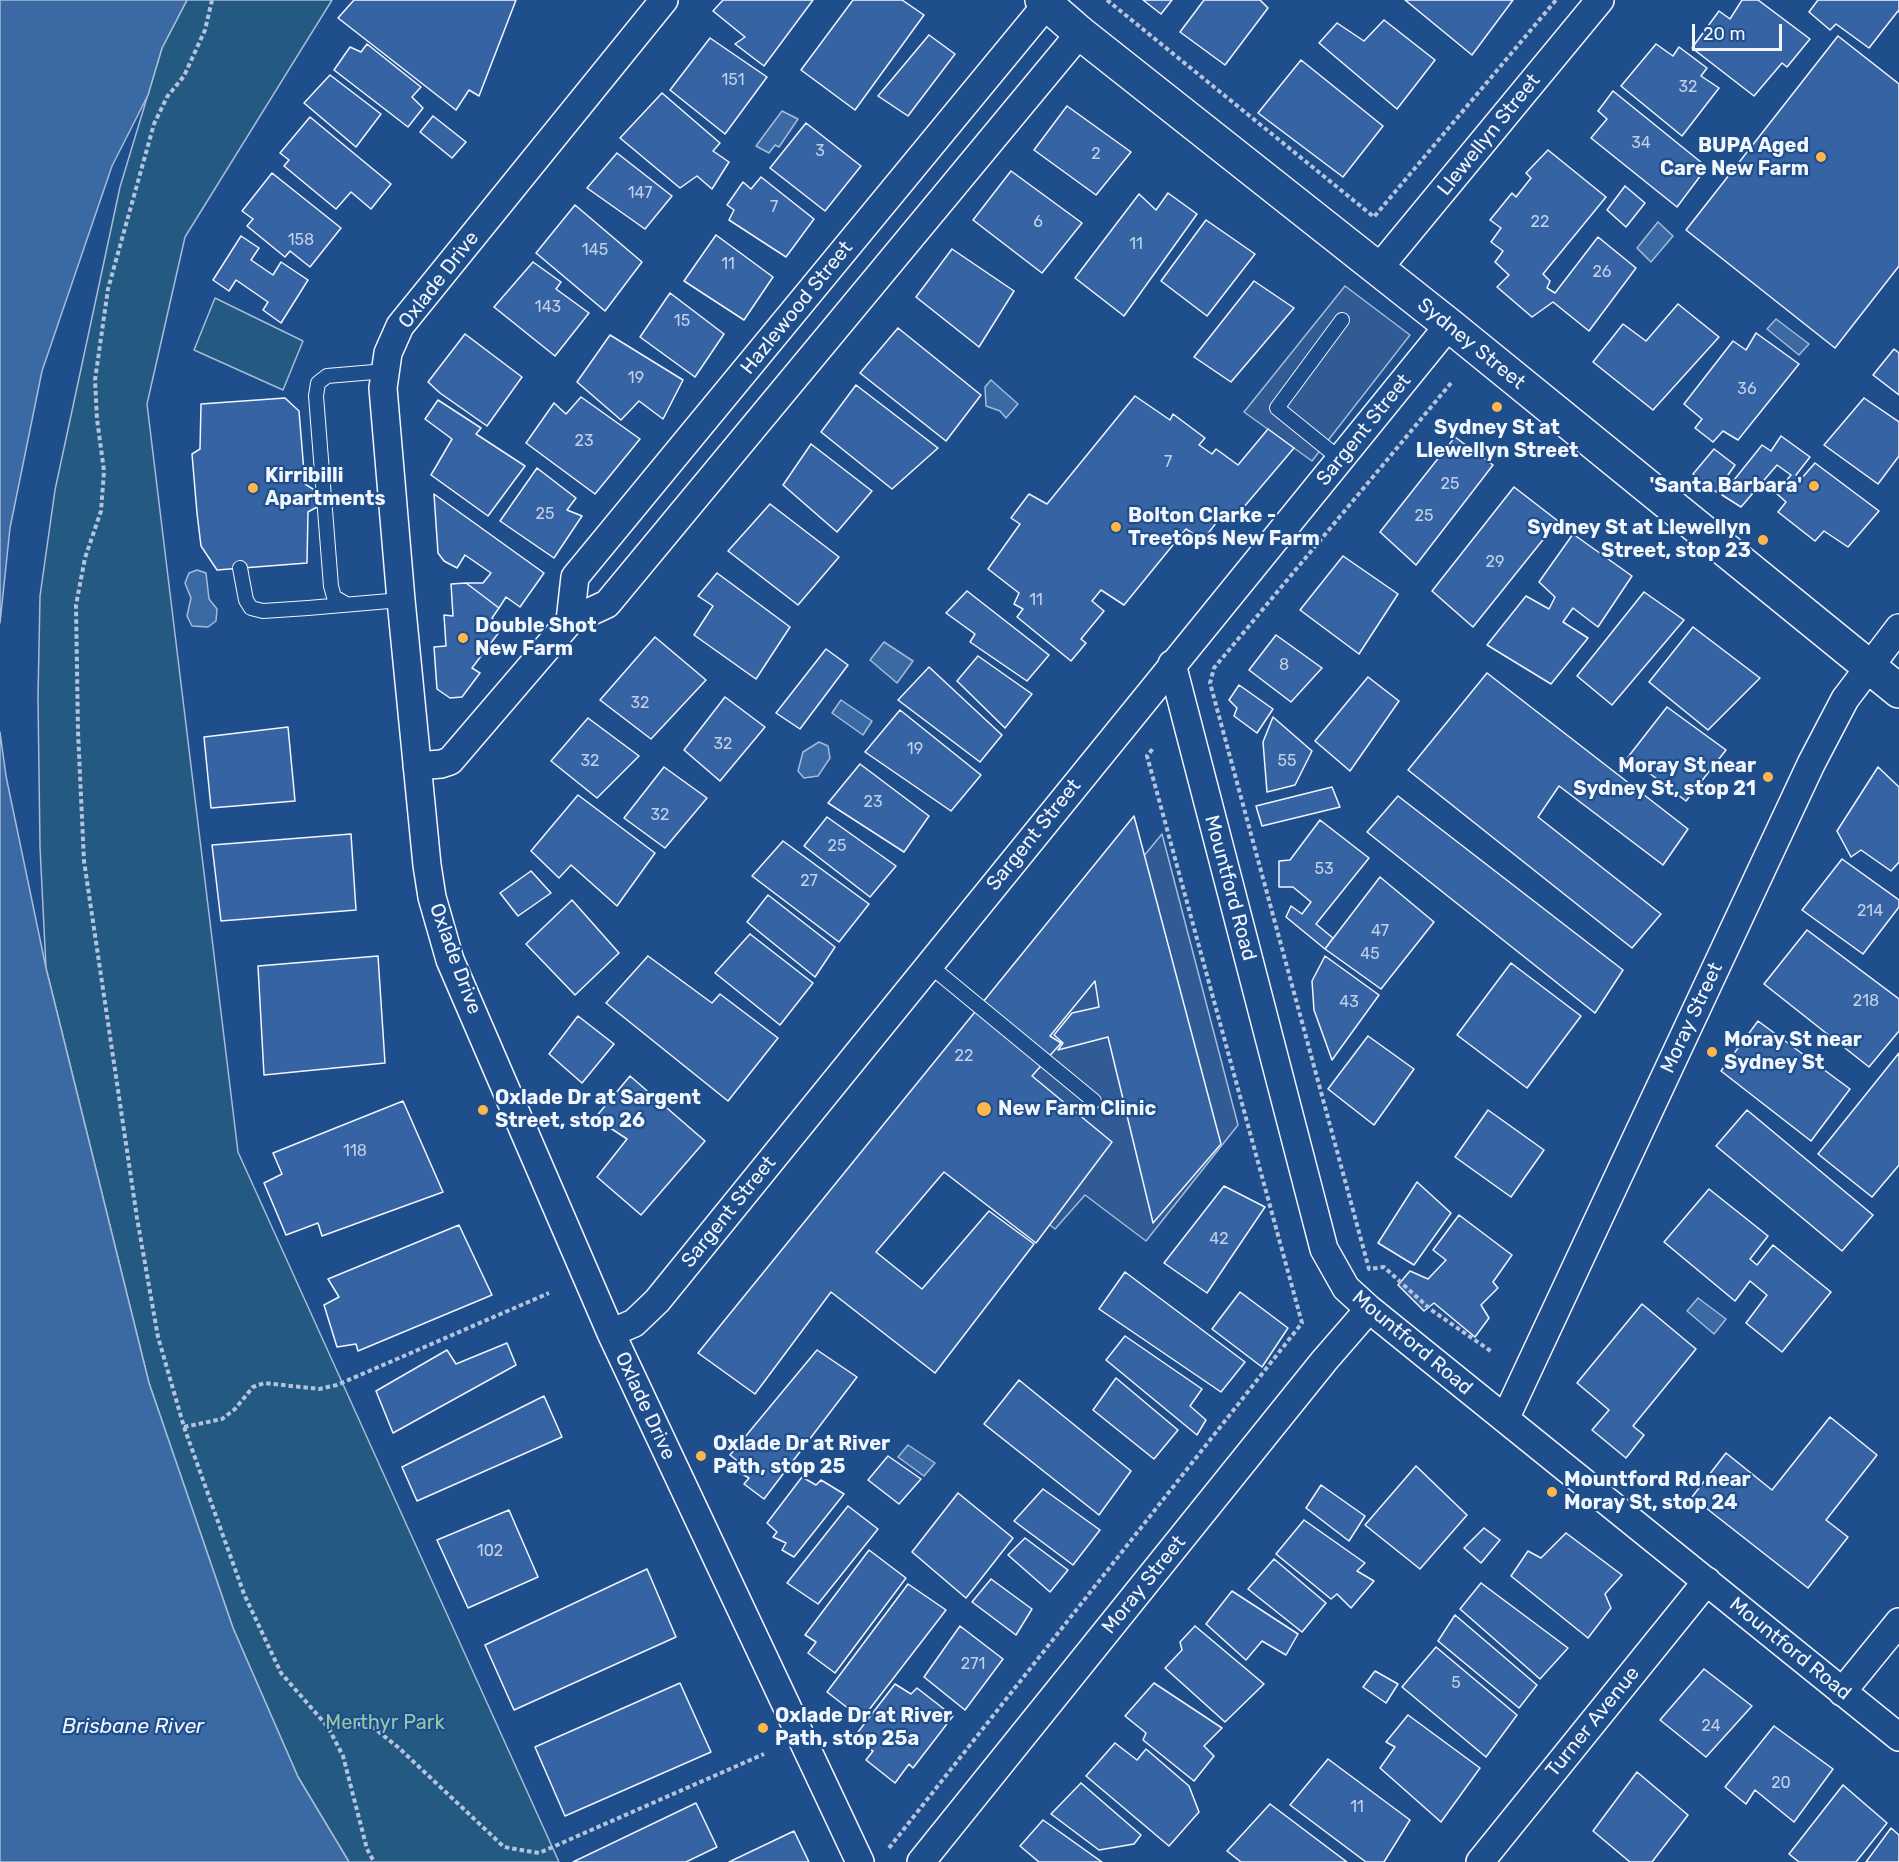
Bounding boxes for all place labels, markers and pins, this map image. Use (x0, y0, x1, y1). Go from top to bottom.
place label: BUPA Aged Care New Farm (1660, 134, 1809, 181)
marker: BUPA Aged Care New Farm (1814, 150, 1828, 164)
marker: Sydney St at Llewellyn Street (1490, 400, 1504, 414)
place label: Sydney St at Llewellyn Street (1416, 416, 1578, 463)
place label: Kirribilli Apartments (265, 464, 386, 511)
place label: 'Santa Barbara' (1649, 474, 1802, 498)
marker: 'Santa Barbara' (1807, 479, 1821, 493)
marker: Kirribilli Apartments (246, 481, 260, 495)
place label: Bolton Clarke - Treetops New Farm (1128, 504, 1320, 551)
place label: Sydney St at Llewellyn Street, stop 23 (1527, 516, 1751, 563)
marker: Bolton Clarke - Treetops New Farm (1109, 520, 1123, 534)
marker: Sydney St at Llewellyn Street, stop 23 (1756, 533, 1770, 547)
place label: Double Shot New Farm (475, 614, 597, 661)
marker: Double Shot New Farm (456, 631, 470, 645)
place label: Moray St near Sydney St, stop 21 (1573, 754, 1756, 801)
marker: Moray St near Sydney St, stop 21 (1761, 770, 1775, 784)
place label: Moray St near Sydney St (1724, 1028, 1862, 1075)
marker: Moray St near Sydney St (1705, 1045, 1719, 1059)
place label: Oxlade Dr at Sargent Street, stop 26 (495, 1086, 701, 1133)
place label: New Farm Clinic (998, 1097, 1156, 1121)
marker: New Farm Clinic (975, 1100, 993, 1118)
marker: Oxlade Dr at Sargent Street, stop 26 (476, 1103, 490, 1117)
place label: Oxlade Dr at River Path, stop 25 (713, 1432, 890, 1479)
marker: Oxlade Dr at River Path, stop 25 (694, 1449, 708, 1463)
place label: Mountford Rd near Moray St, stop 24 (1564, 1468, 1751, 1515)
marker: Mountford Rd near Moray St, stop 24 (1545, 1485, 1559, 1499)
place label: Oxlade Dr at River Path, stop 25a (775, 1704, 952, 1751)
marker: Oxlade Dr at River Path, stop 25a (756, 1721, 770, 1735)

